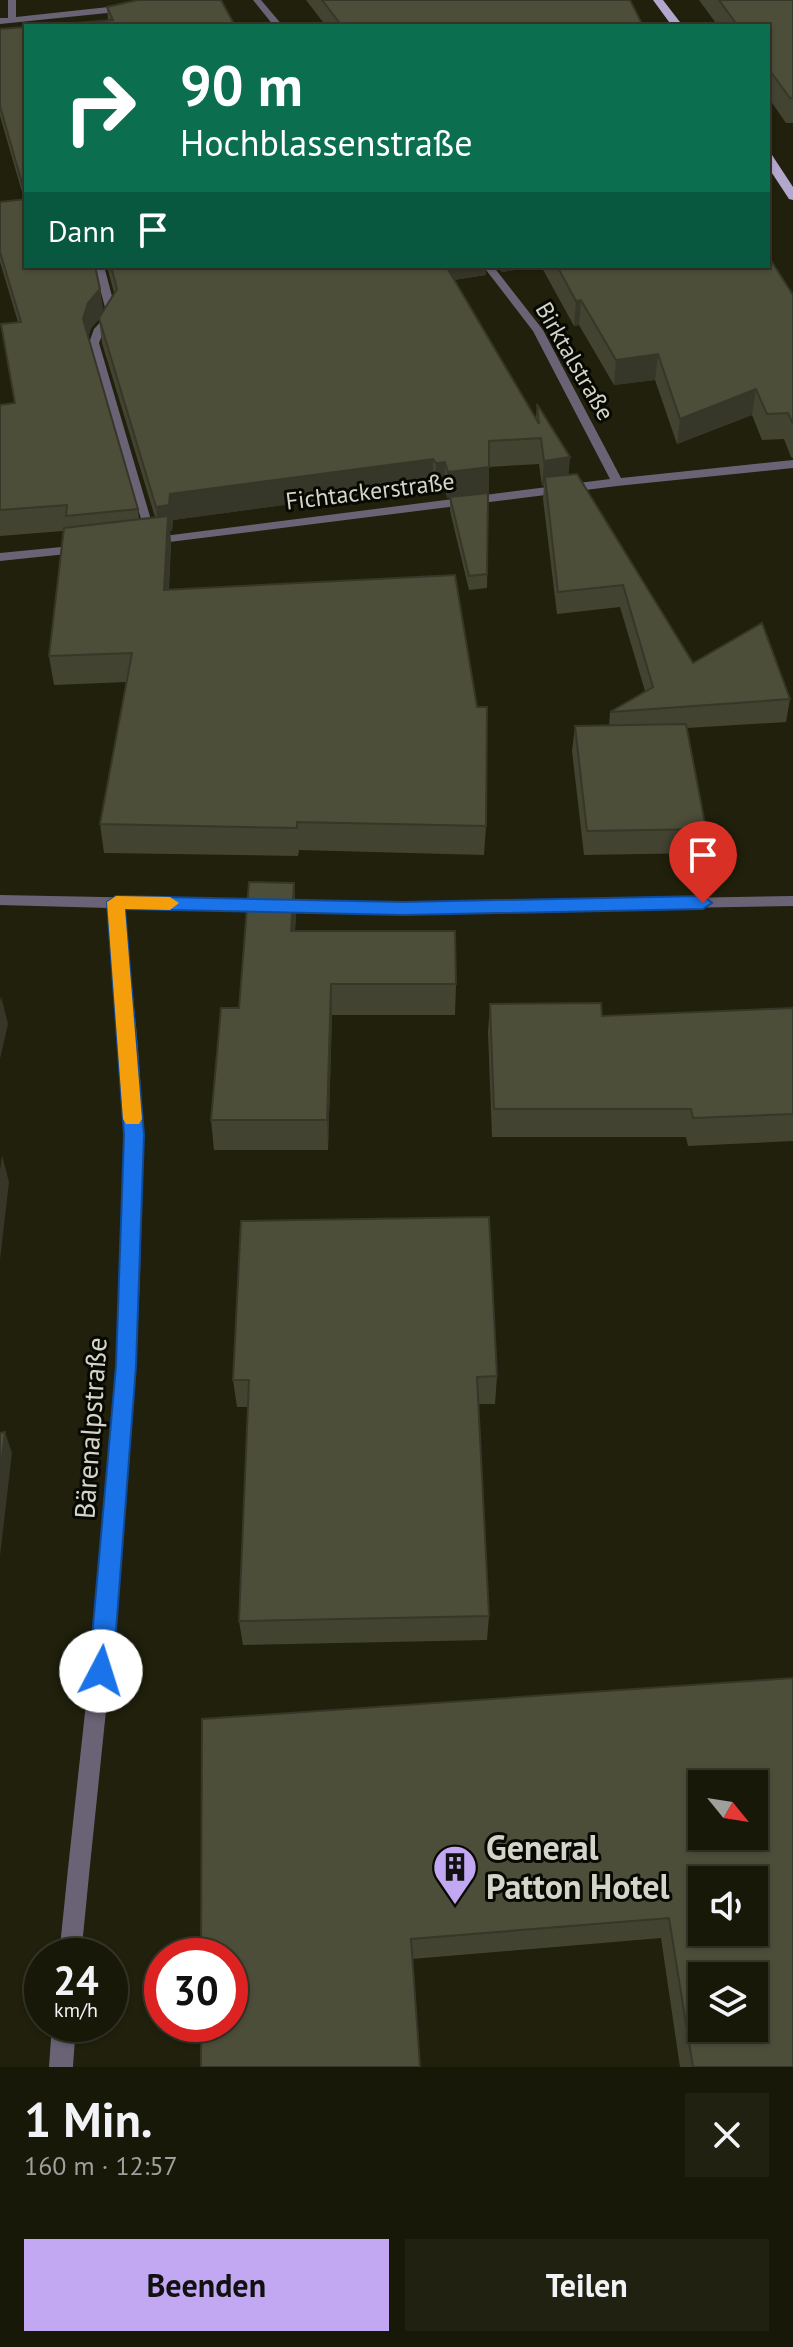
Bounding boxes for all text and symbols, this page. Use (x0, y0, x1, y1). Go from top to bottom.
text: 90 m (180, 49, 303, 121)
icon: right (48, 56, 152, 160)
text: Hochblassenstraße (180, 119, 473, 166)
icon: arrive (131, 208, 175, 252)
text: Dann (48, 211, 115, 250)
street label: Birktalstraße (529, 296, 621, 426)
street label: Fichtackerstraße (284, 465, 456, 517)
pin (669, 821, 737, 903)
icon: arrive (681, 833, 725, 877)
street label: Bärenalpstraße (65, 1336, 115, 1520)
position arrow (59, 1629, 143, 1713)
north arrow (688, 1770, 768, 1850)
map controls (688, 1770, 768, 2042)
place label: General Patton Hotel (486, 1825, 670, 1908)
building icon: General Patton Hotel (431, 1843, 479, 1906)
button: sound (688, 1866, 768, 1946)
speed limit sign: 30 (144, 1938, 248, 2042)
text: 24 (53, 1954, 99, 2006)
button: layers (688, 1962, 768, 2042)
text: km/h (54, 1997, 98, 2023)
text: 1 Min. (24, 2088, 153, 2150)
button: close (685, 2093, 769, 2177)
text: 160 m · 12:57 (24, 2149, 178, 2182)
button: Beenden (24, 2239, 389, 2331)
button: Teilen (405, 2239, 769, 2331)

